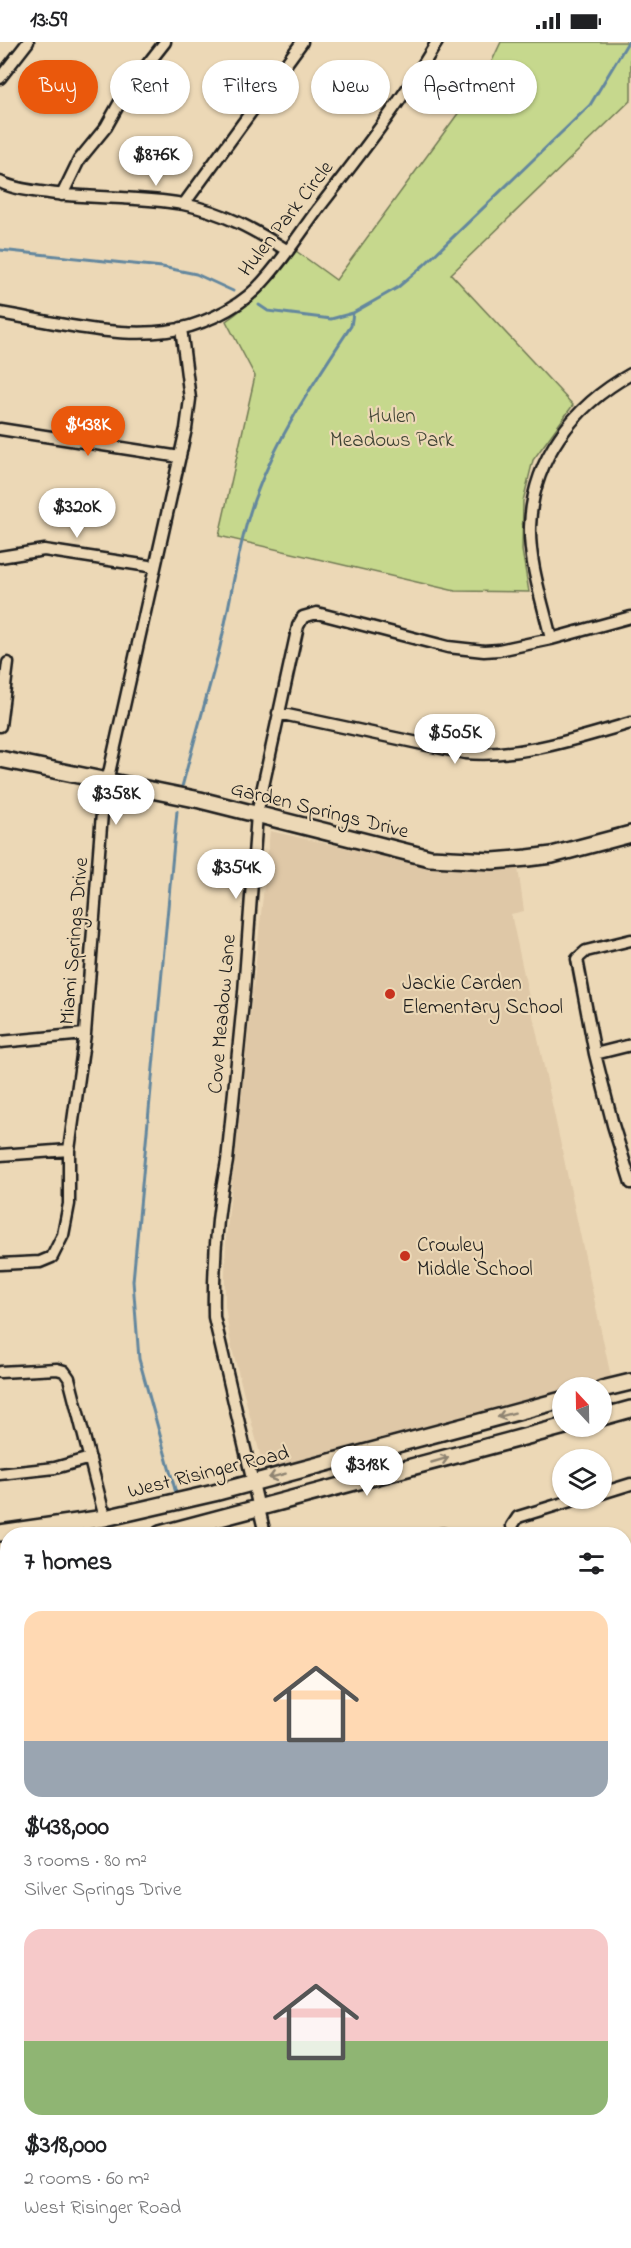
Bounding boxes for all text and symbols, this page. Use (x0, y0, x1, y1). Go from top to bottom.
text: 13:59 (30, 5, 67, 37)
chip: Buy (18, 60, 98, 114)
chip: Rent (110, 60, 190, 114)
chip: Filters (202, 60, 299, 114)
chip: New (311, 60, 390, 114)
chip: Apartment (402, 60, 537, 114)
pin: $876K (114, 136, 198, 187)
text: $876K (133, 141, 179, 170)
street label: Hulen Park Circle (232, 154, 342, 284)
park label: Hulen Meadows Park (330, 402, 455, 456)
pin: $438K (46, 406, 130, 457)
text: $438K (65, 411, 111, 440)
pin: $320K (35, 488, 119, 539)
text: $320K (53, 493, 101, 522)
pin: $505K (413, 714, 497, 765)
text: $505K (428, 719, 482, 748)
street label: Garden Springs Drive (227, 774, 412, 850)
pin: $358K (74, 775, 158, 826)
text: $358K (92, 780, 141, 809)
pin: $354K (194, 849, 278, 900)
text: $354K (211, 854, 261, 883)
street label: Miami Springs Drive (53, 856, 99, 1026)
street label: Cove Meadow Lane (201, 933, 245, 1095)
place label: Jackie Carden Elementary School (402, 969, 563, 1025)
marker: Jackie Carden Elementary School (383, 987, 397, 1001)
place label: Crowley Middle School (417, 1231, 533, 1285)
marker: Crowley Middle School (398, 1249, 412, 1263)
north arrow (552, 1377, 612, 1437)
map controls (552, 1377, 612, 1509)
one-way arrow (497, 1410, 516, 1421)
street label: West Risinger Road (125, 1438, 293, 1509)
pin: $318K (325, 1446, 409, 1497)
button: layers (552, 1449, 612, 1509)
text: $318K (345, 1451, 389, 1480)
one-way arrow (430, 1454, 449, 1465)
one-way arrow (268, 1470, 287, 1482)
text: 7 homes (24, 1544, 112, 1582)
icon: filters (575, 1547, 608, 1580)
icon: home (262, 1650, 370, 1758)
text: $438,000 (24, 1809, 109, 1847)
text: 3 rooms · 80 m² (24, 1847, 147, 1876)
text: Silver Springs Drive (24, 1876, 182, 1905)
icon: home (262, 1968, 370, 2076)
text: $318,000 (24, 2127, 107, 2165)
text: 2 rooms · 60 m² (24, 2165, 150, 2194)
text: West Risinger Road (24, 2194, 181, 2223)

